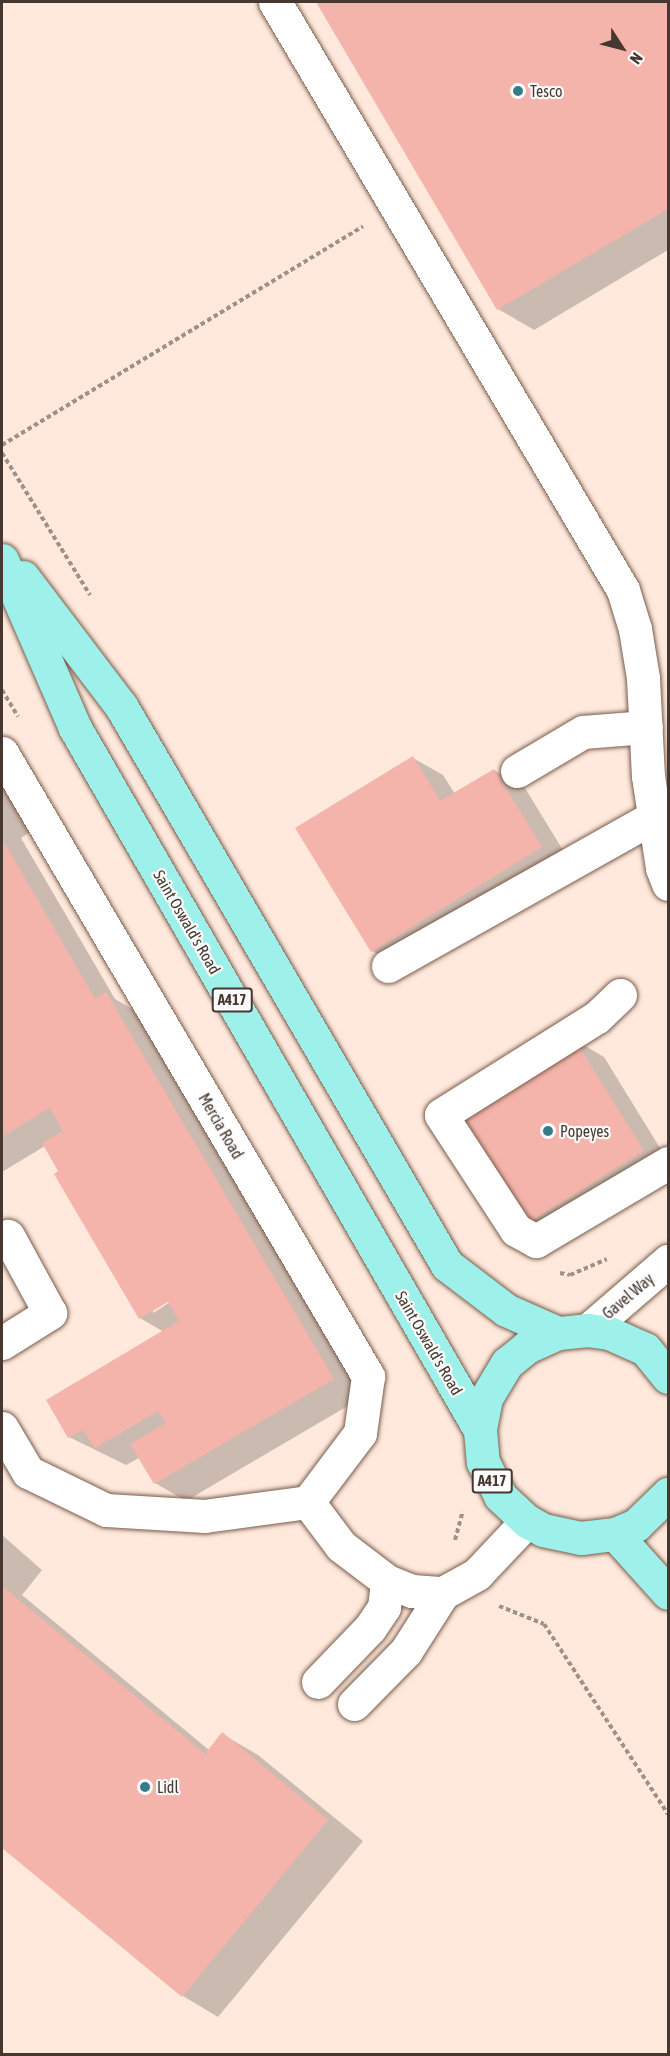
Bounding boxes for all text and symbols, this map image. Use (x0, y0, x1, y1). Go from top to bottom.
north arrow (592, 18, 652, 78)
text: N (627, 49, 647, 68)
place label: Tesco (530, 81, 562, 101)
marker: Tesco (511, 84, 525, 98)
street label: Saint Oswald's Road (149, 867, 225, 977)
road number: A417 (211, 988, 253, 1012)
street label: Mercia Road (195, 1090, 247, 1162)
place label: Popeyes (560, 1121, 609, 1141)
marker: Popeyes (541, 1124, 555, 1138)
street label: Gavel Way (598, 1269, 658, 1323)
street label: Saint Oswald's Road (391, 1288, 467, 1398)
road number: A417 (471, 1469, 513, 1493)
place label: Lidl (157, 1777, 179, 1797)
marker: Lidl (138, 1780, 152, 1794)

